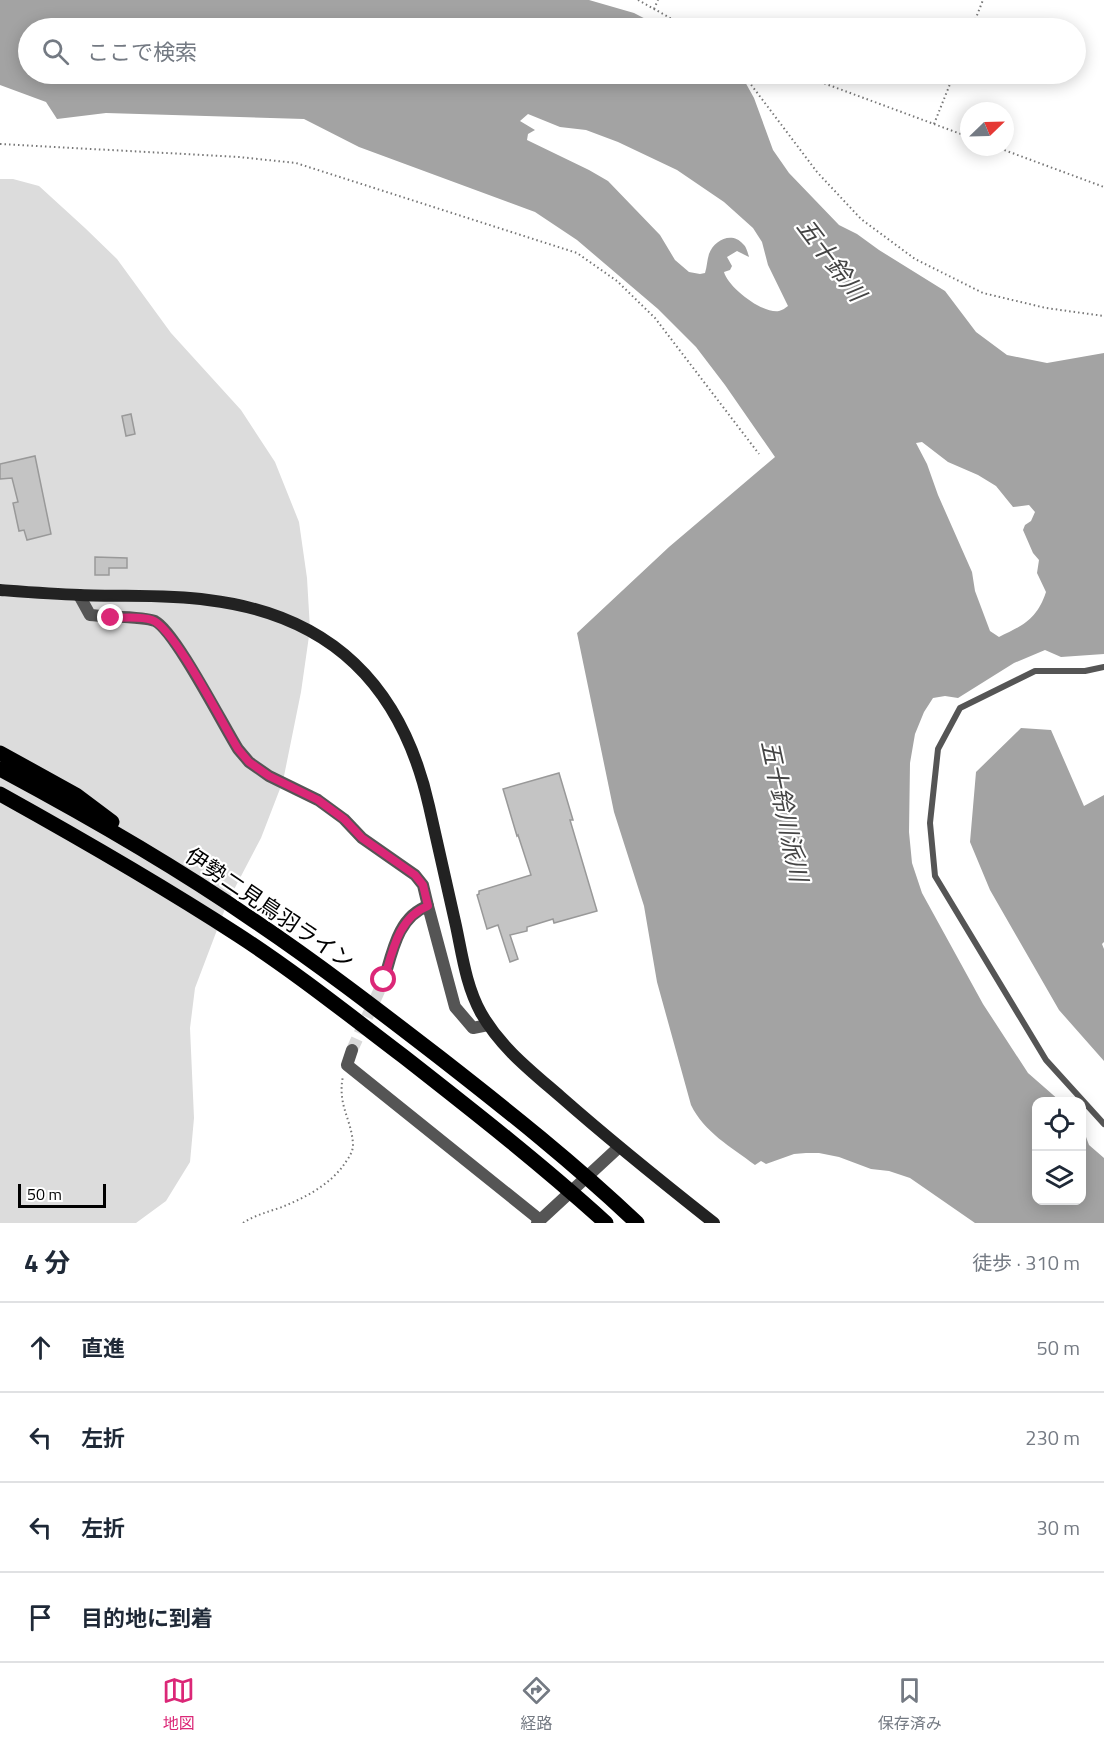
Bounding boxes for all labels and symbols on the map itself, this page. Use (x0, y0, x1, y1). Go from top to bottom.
north arrow (960, 102, 1014, 156)
water label: 五十鈴川 (789, 210, 877, 311)
route end (97, 604, 123, 630)
water label: 五十鈴川派川 (752, 737, 818, 888)
street label: 伊勢二見鳥羽ライン (178, 839, 362, 977)
route start (370, 966, 396, 992)
scale bar (18, 1181, 106, 1208)

